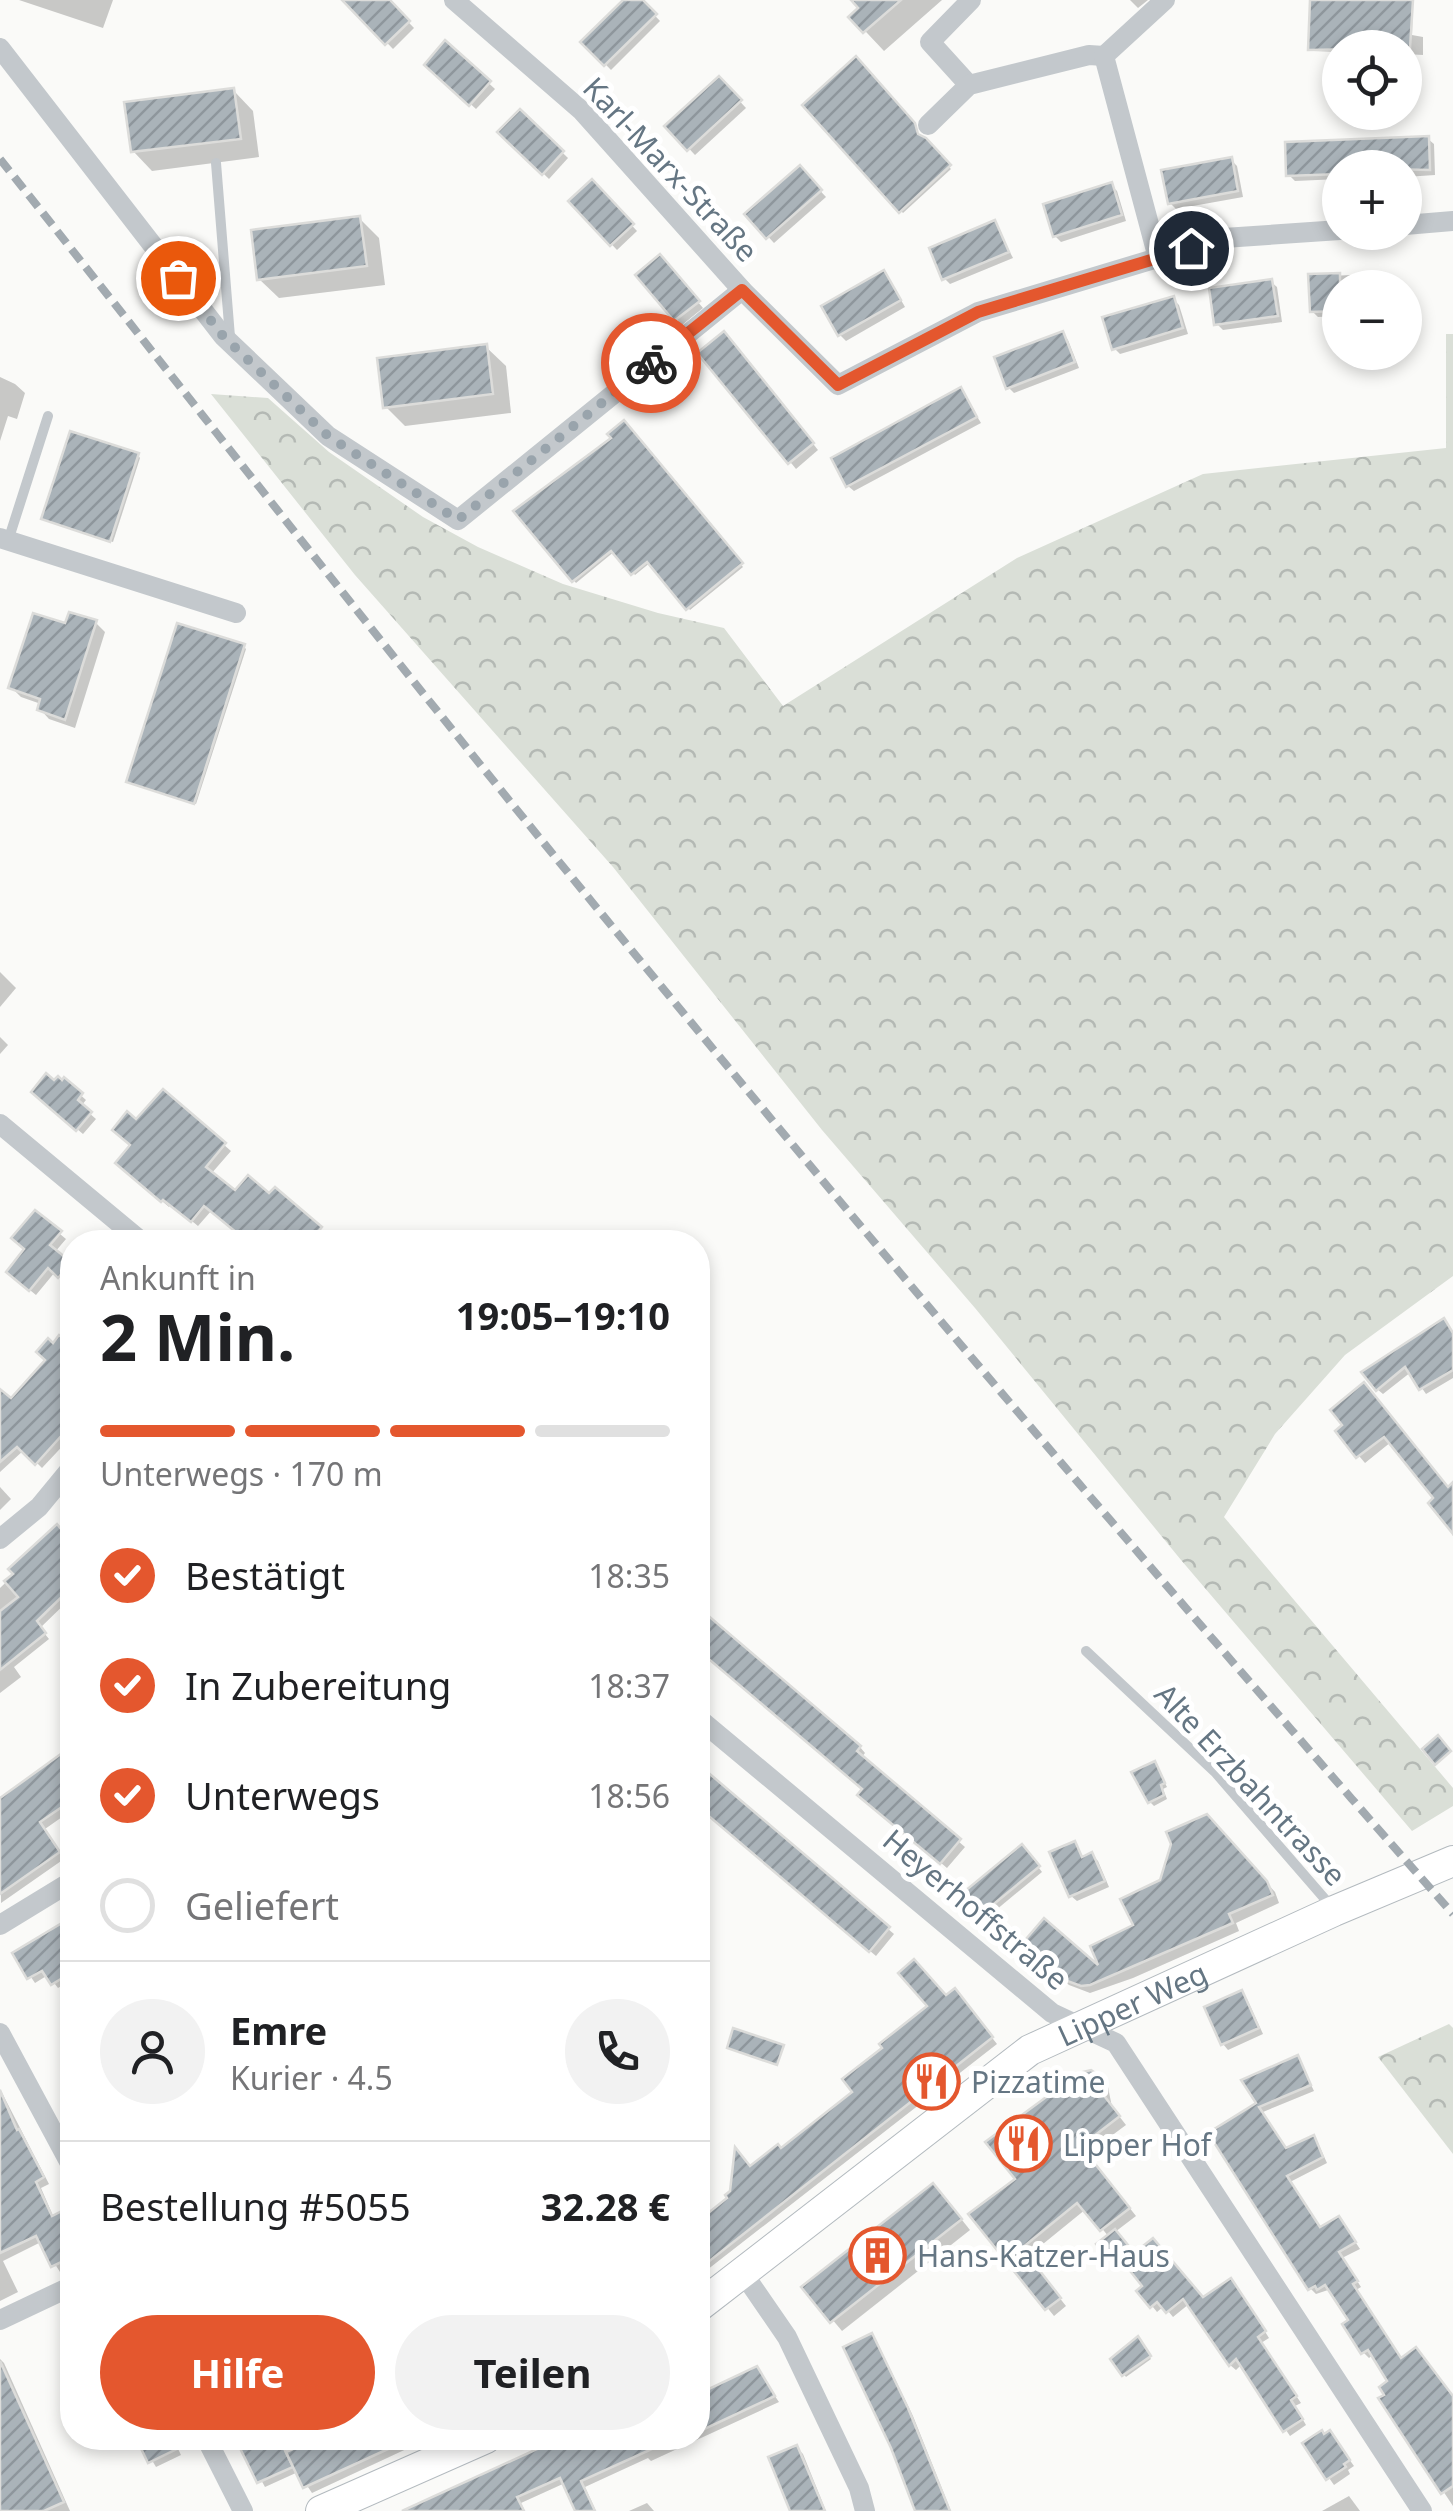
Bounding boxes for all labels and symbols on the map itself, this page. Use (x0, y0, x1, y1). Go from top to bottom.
street label: Karl-Marx-Straße (575, 68, 767, 270)
pin (1149, 206, 1234, 291)
pin (136, 236, 221, 321)
courier (601, 313, 701, 413)
street label: Alte Erzbahntrasse (1146, 1674, 1356, 1894)
street label: Heyerhoffstraße (875, 1819, 1077, 1999)
street label: Lipper Weg (1051, 1951, 1213, 2055)
restaurant icon: Pizzatime (902, 2051, 962, 2111)
place label: Pizzatime (971, 2061, 1105, 2102)
restaurant icon: Lipper Hof (994, 2114, 1054, 2174)
place label: Lipper Hof (1063, 2124, 1213, 2165)
building icon: Hans-Katzer-Haus (848, 2225, 908, 2285)
place label: Hans-Katzer-Haus (917, 2235, 1170, 2276)

